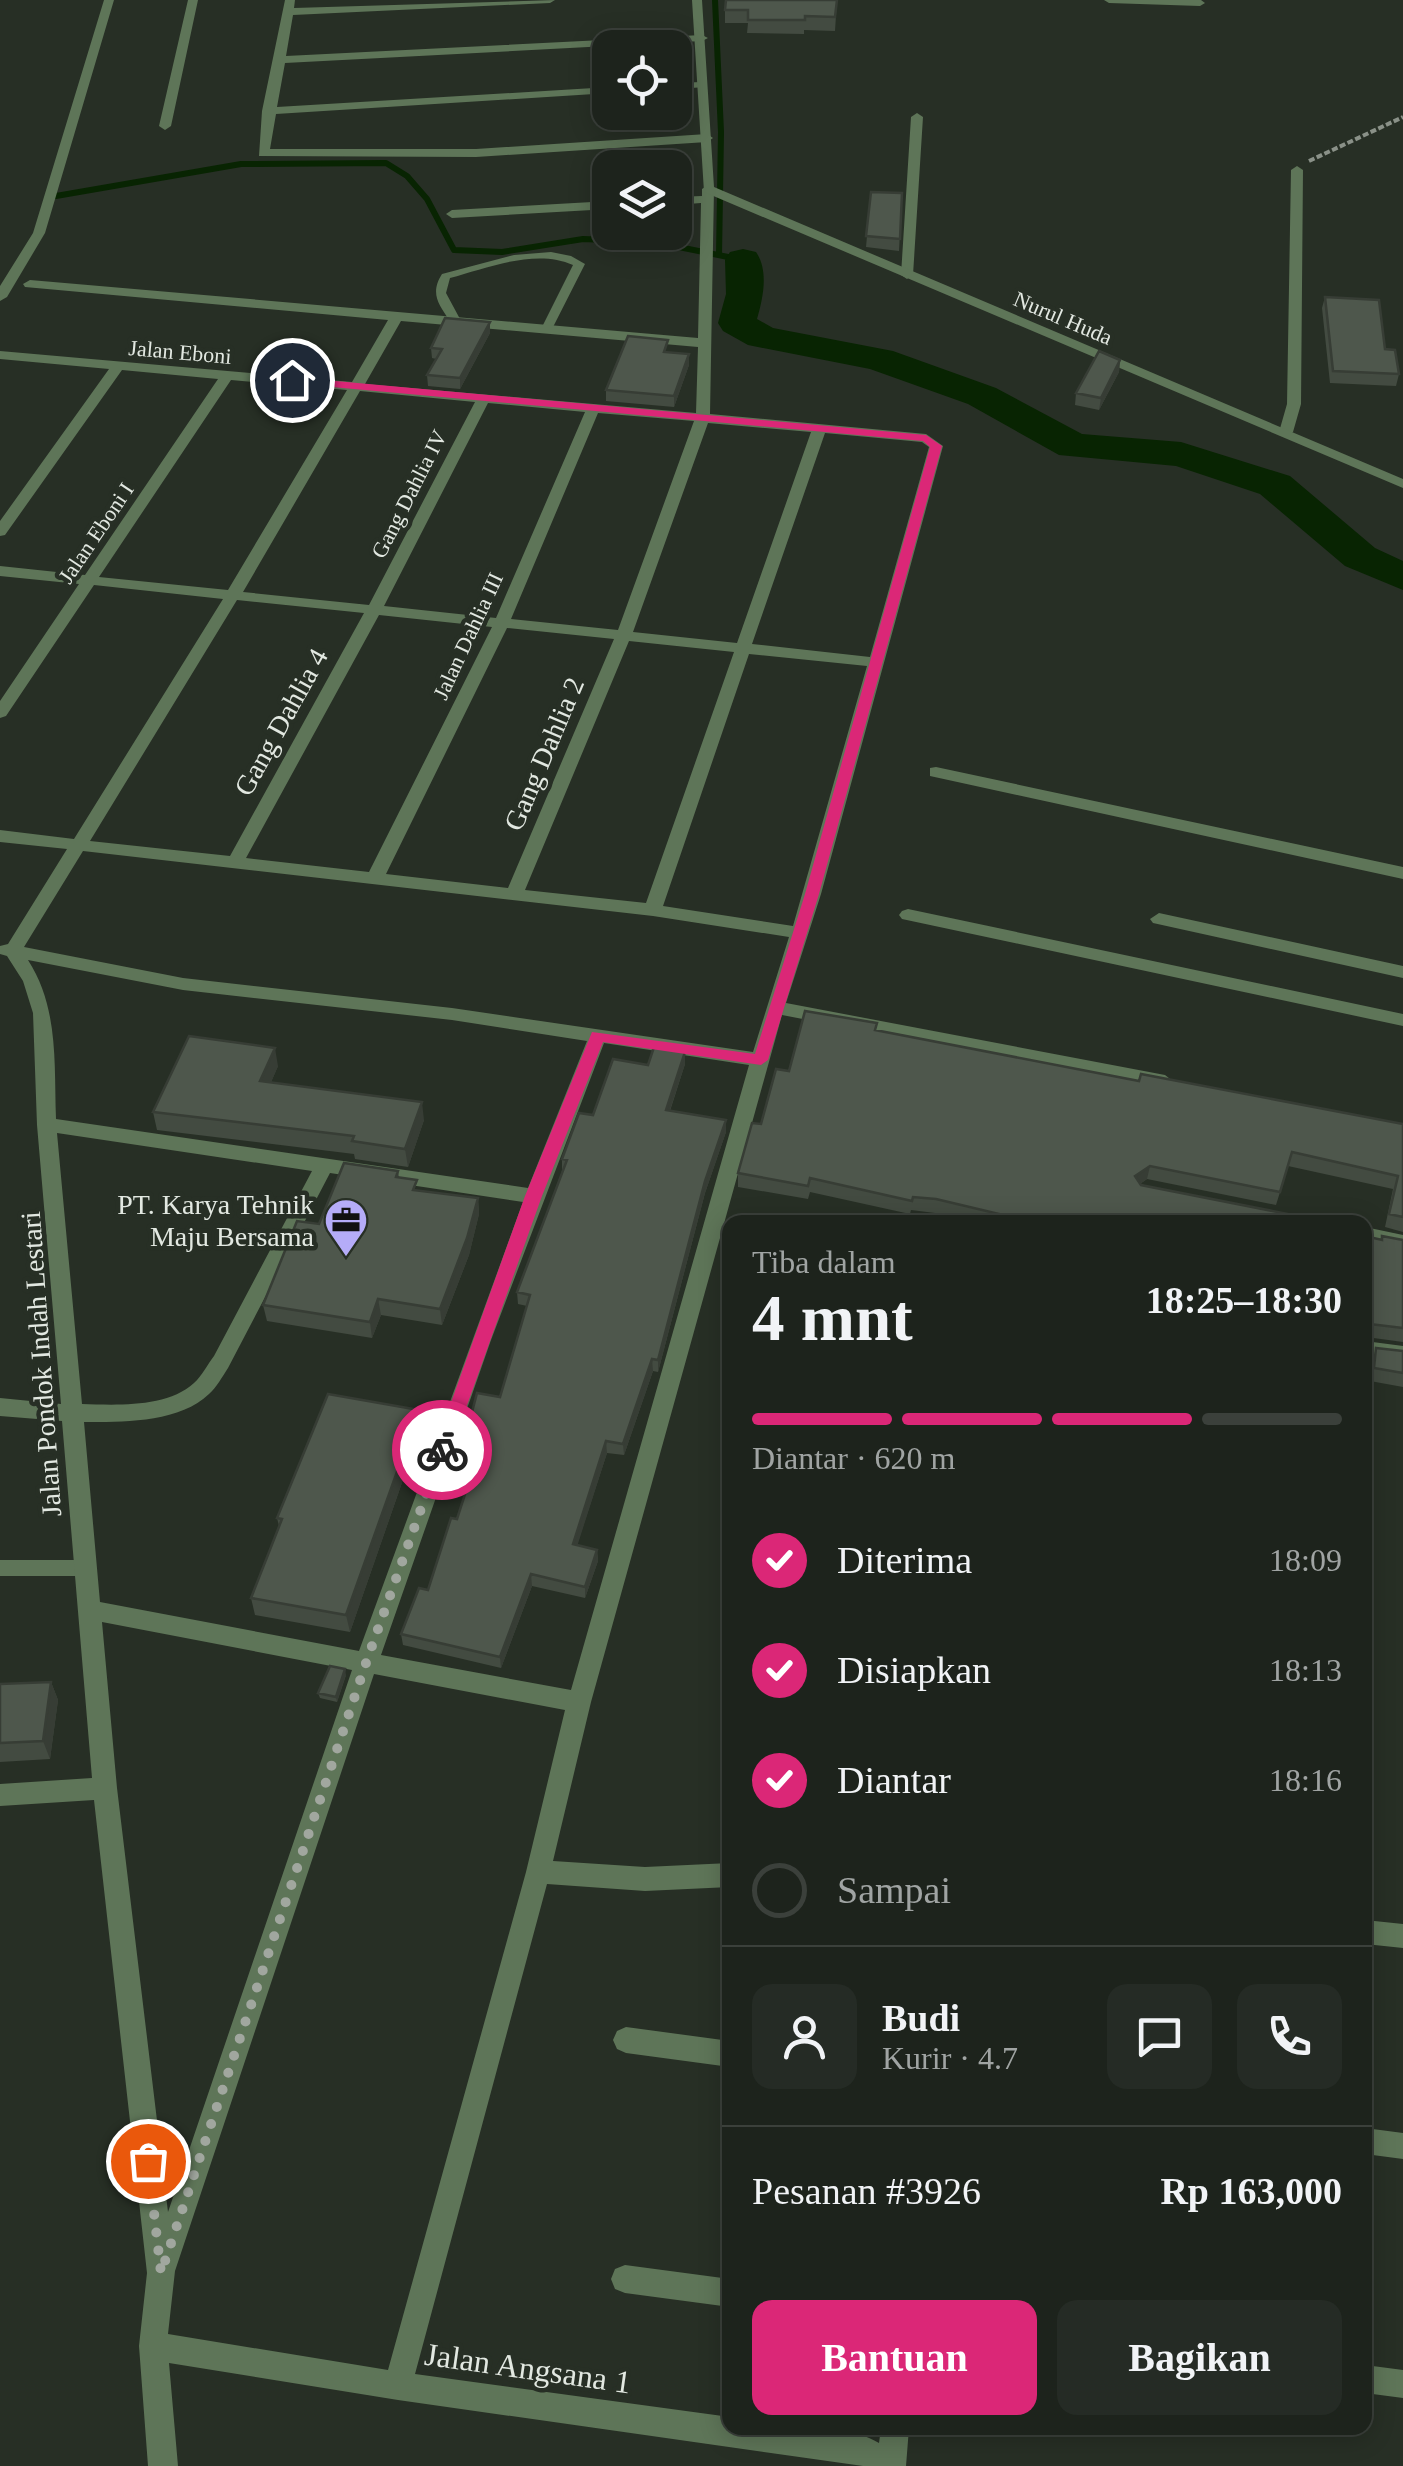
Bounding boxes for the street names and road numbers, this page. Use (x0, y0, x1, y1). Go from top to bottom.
street label: Nurul Huda (1010, 286, 1116, 350)
street label: Jalan Eboni (127, 335, 233, 369)
street label: Gang Dahlia IV (366, 426, 452, 562)
street label: Jalan Eboni I (53, 478, 139, 588)
street label: Jalan Dahlia III (428, 569, 508, 703)
street label: Gang Dahlia 4 (228, 643, 334, 801)
street label: Gang Dahlia 2 (498, 673, 590, 835)
street label: Jalan Pondok Indah Lestari (15, 1210, 67, 1518)
street label: Jalan Angsana 1 (423, 2336, 633, 2400)

